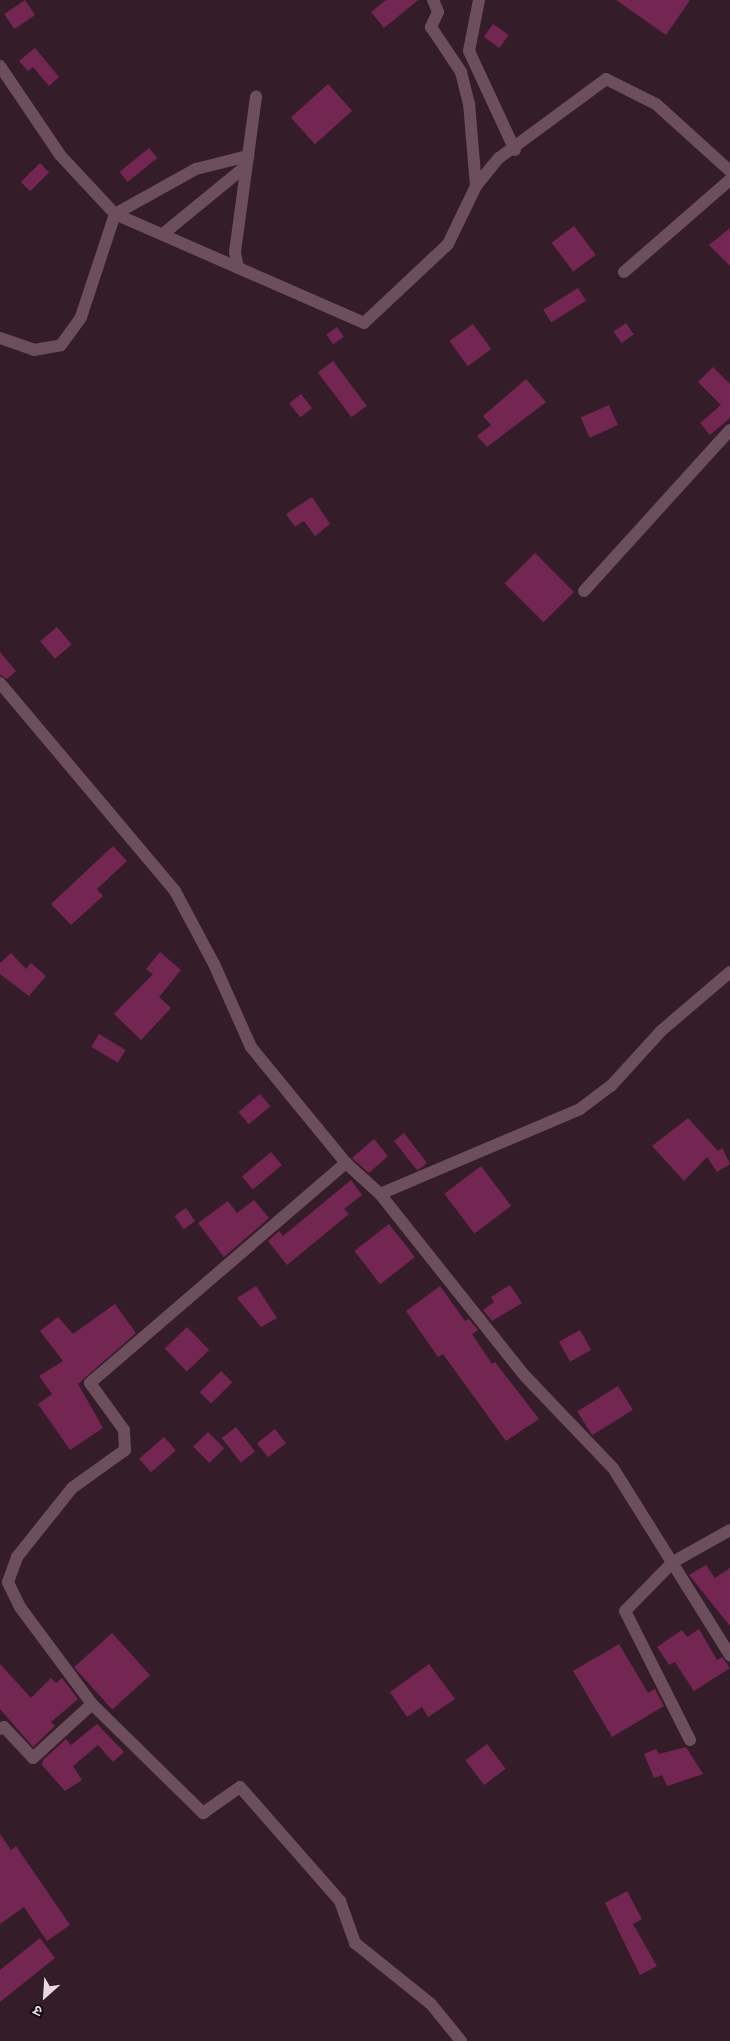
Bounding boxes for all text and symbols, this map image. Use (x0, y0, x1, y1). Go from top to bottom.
north arrow (20, 1971, 70, 2021)
text: उ (31, 2000, 46, 2019)

